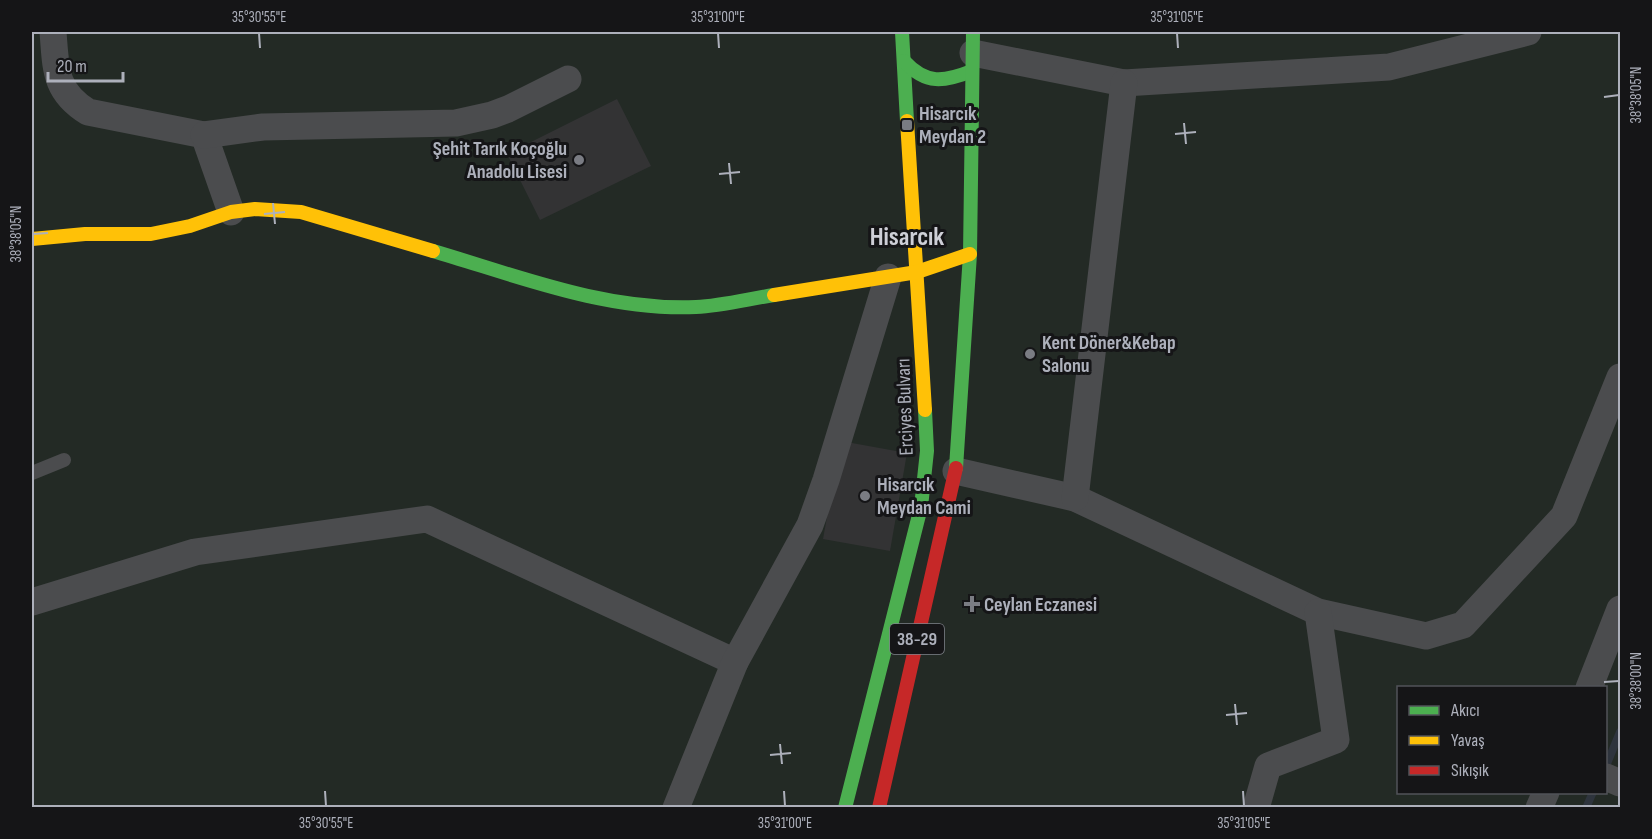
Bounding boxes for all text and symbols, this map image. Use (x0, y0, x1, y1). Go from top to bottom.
text: 35°30'55"E (232, 8, 286, 27)
text: 35°31'00"E (691, 8, 745, 27)
text: 35°31'05"E (1150, 8, 1204, 27)
scale bar (48, 45, 123, 83)
text: 20 m (57, 56, 87, 77)
text: 38°38'05"N (1627, 67, 1646, 123)
place label: Hisarcık Meydan 2 (919, 102, 986, 149)
marker: Hisarcık Meydan 2 (900, 118, 914, 132)
place label: Şehit Tarık Koçoğlu Anadolu Lisesi (433, 137, 567, 184)
marker: Şehit Tarık Koçoğlu Anadolu Lisesi (572, 153, 586, 167)
text: 38°38'05"N (7, 206, 26, 262)
district label: Hisarcık (870, 222, 944, 253)
place label: Kent Döner&Kebap Salonu (1042, 331, 1176, 378)
marker: Kent Döner&Kebap Salonu (1023, 347, 1037, 361)
street label: Erciyes Bulvarı (891, 358, 919, 456)
place label: Hisarcık Meydan Cami (877, 473, 971, 520)
marker: Hisarcık Meydan Cami (858, 489, 872, 503)
place label: Ceylan Eczanesi (984, 593, 1097, 617)
marker: Ceylan Eczanesi (965, 597, 979, 611)
road number: 38-29 (890, 624, 944, 654)
text: 38°38'00"N (1627, 652, 1646, 710)
legend (1397, 686, 1607, 794)
text: Akıcı (1450, 700, 1480, 721)
text: Yavaş (1451, 730, 1485, 751)
text: Sıkışık (1451, 760, 1489, 781)
text: 35°30'55"E (299, 814, 353, 833)
text: 35°31'00"E (758, 814, 812, 833)
text: 35°31'05"E (1217, 814, 1271, 833)

